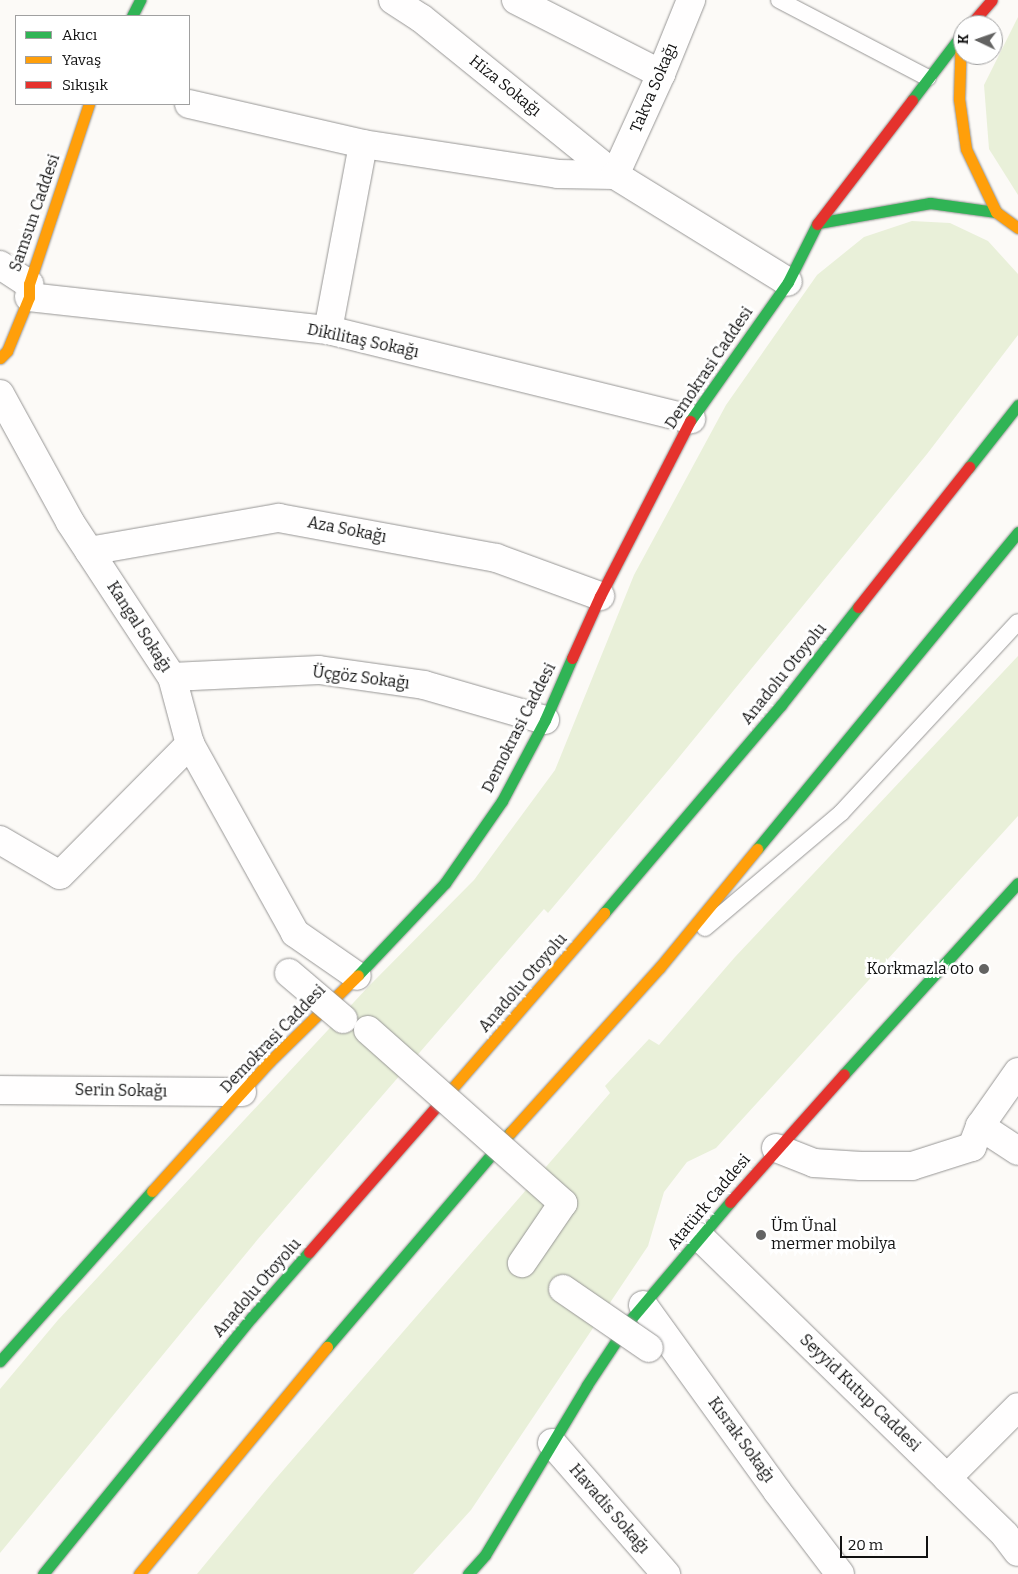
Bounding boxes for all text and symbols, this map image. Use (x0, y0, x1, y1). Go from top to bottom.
legend (15, 15, 190, 105)
north arrow (953, 15, 1003, 65)
text: Akıcı (62, 26, 97, 44)
text: K (955, 34, 972, 45)
street label: Takva Sokağı (626, 40, 682, 136)
text: Yavaş (62, 51, 101, 69)
street label: Hiza Sokağı (465, 51, 545, 121)
text: Sıkışık (62, 76, 108, 94)
street label: Samsun Caddesi (6, 152, 64, 274)
street label: Demokrasi Caddesi (661, 303, 757, 433)
street label: Dikilitaş Sokağı (305, 320, 421, 362)
street label: Aza Sokağı (306, 513, 388, 547)
street label: Kangal Sokağı (103, 578, 175, 676)
street label: Anadolu Otoyolu (737, 620, 831, 728)
street label: Demokrasi Caddesi (478, 660, 560, 796)
street label: Üçgöz Sokağı (311, 663, 411, 693)
street label: Anadolu Otoyolu (475, 930, 571, 1036)
place label: Korkmazla oto (867, 959, 974, 979)
marker: Korkmazla oto (978, 963, 990, 975)
street label: Demokrasi Caddesi (216, 981, 330, 1097)
street label: Serin Sokağı (75, 1081, 167, 1101)
street label: Atatürk Caddesi (663, 1150, 755, 1254)
place label: Üm Ünal mermer mobilya (771, 1216, 896, 1254)
marker: Üm Ünal mermer mobilya (755, 1229, 767, 1241)
street label: Anadolu Otoyolu (209, 1235, 305, 1341)
street label: Seyyid Kutup Caddesi (796, 1330, 924, 1456)
street label: Kısrak Sokağı (704, 1394, 778, 1486)
street label: Havadis Sokağı (565, 1460, 653, 1558)
scale bar (843, 1526, 930, 1558)
text: 20 m (848, 1536, 883, 1554)

